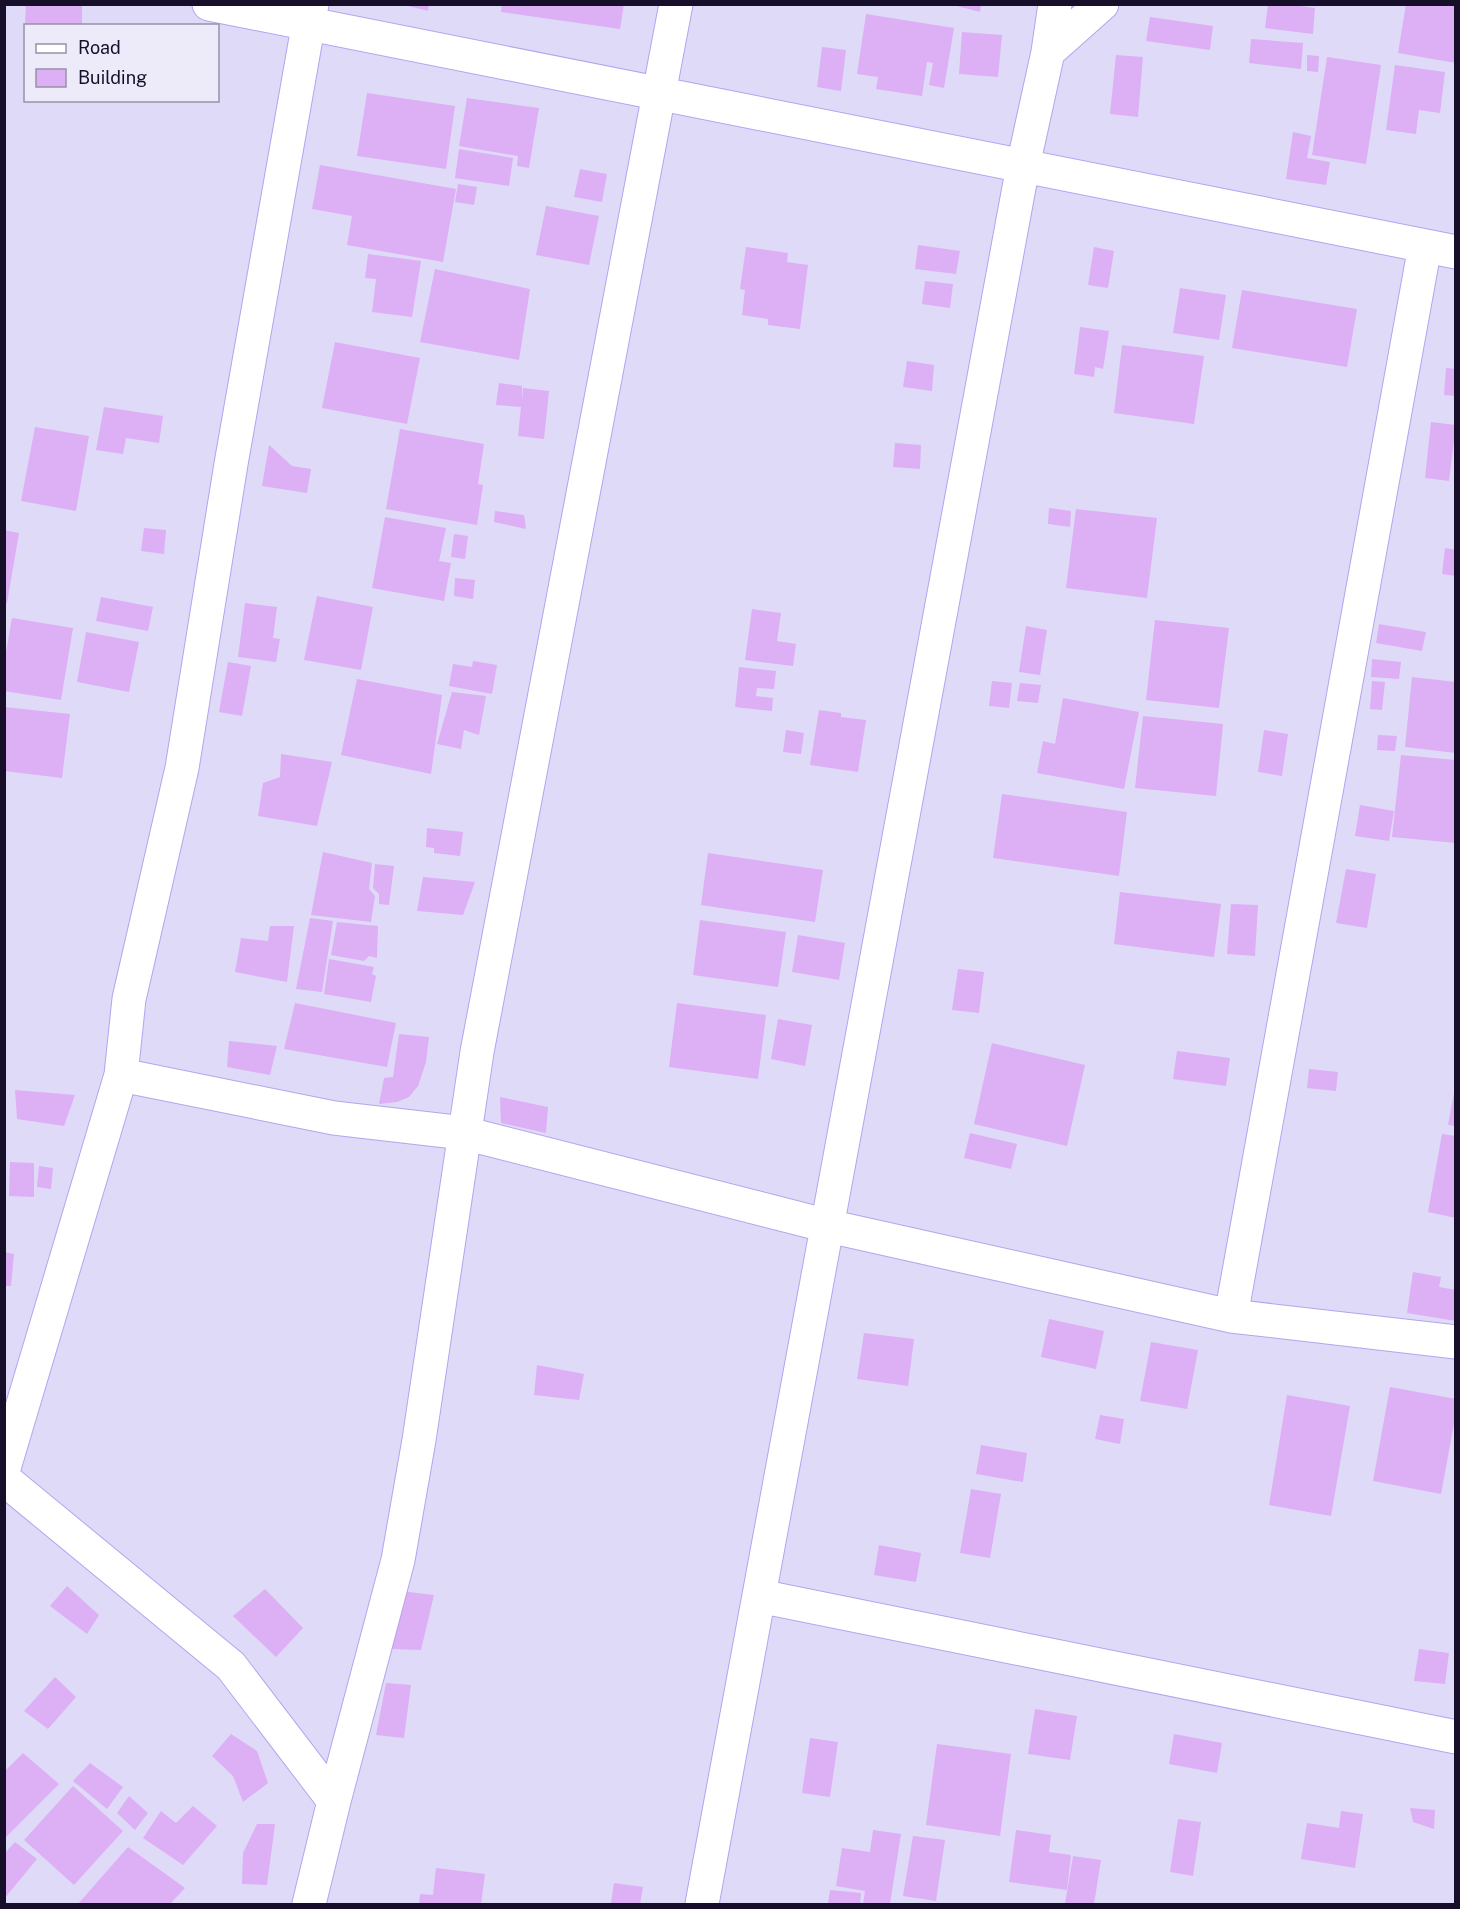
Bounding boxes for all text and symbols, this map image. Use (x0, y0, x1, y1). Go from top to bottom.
legend (24, 24, 219, 102)
text: Road (78, 37, 121, 58)
text: Building (78, 67, 147, 88)

